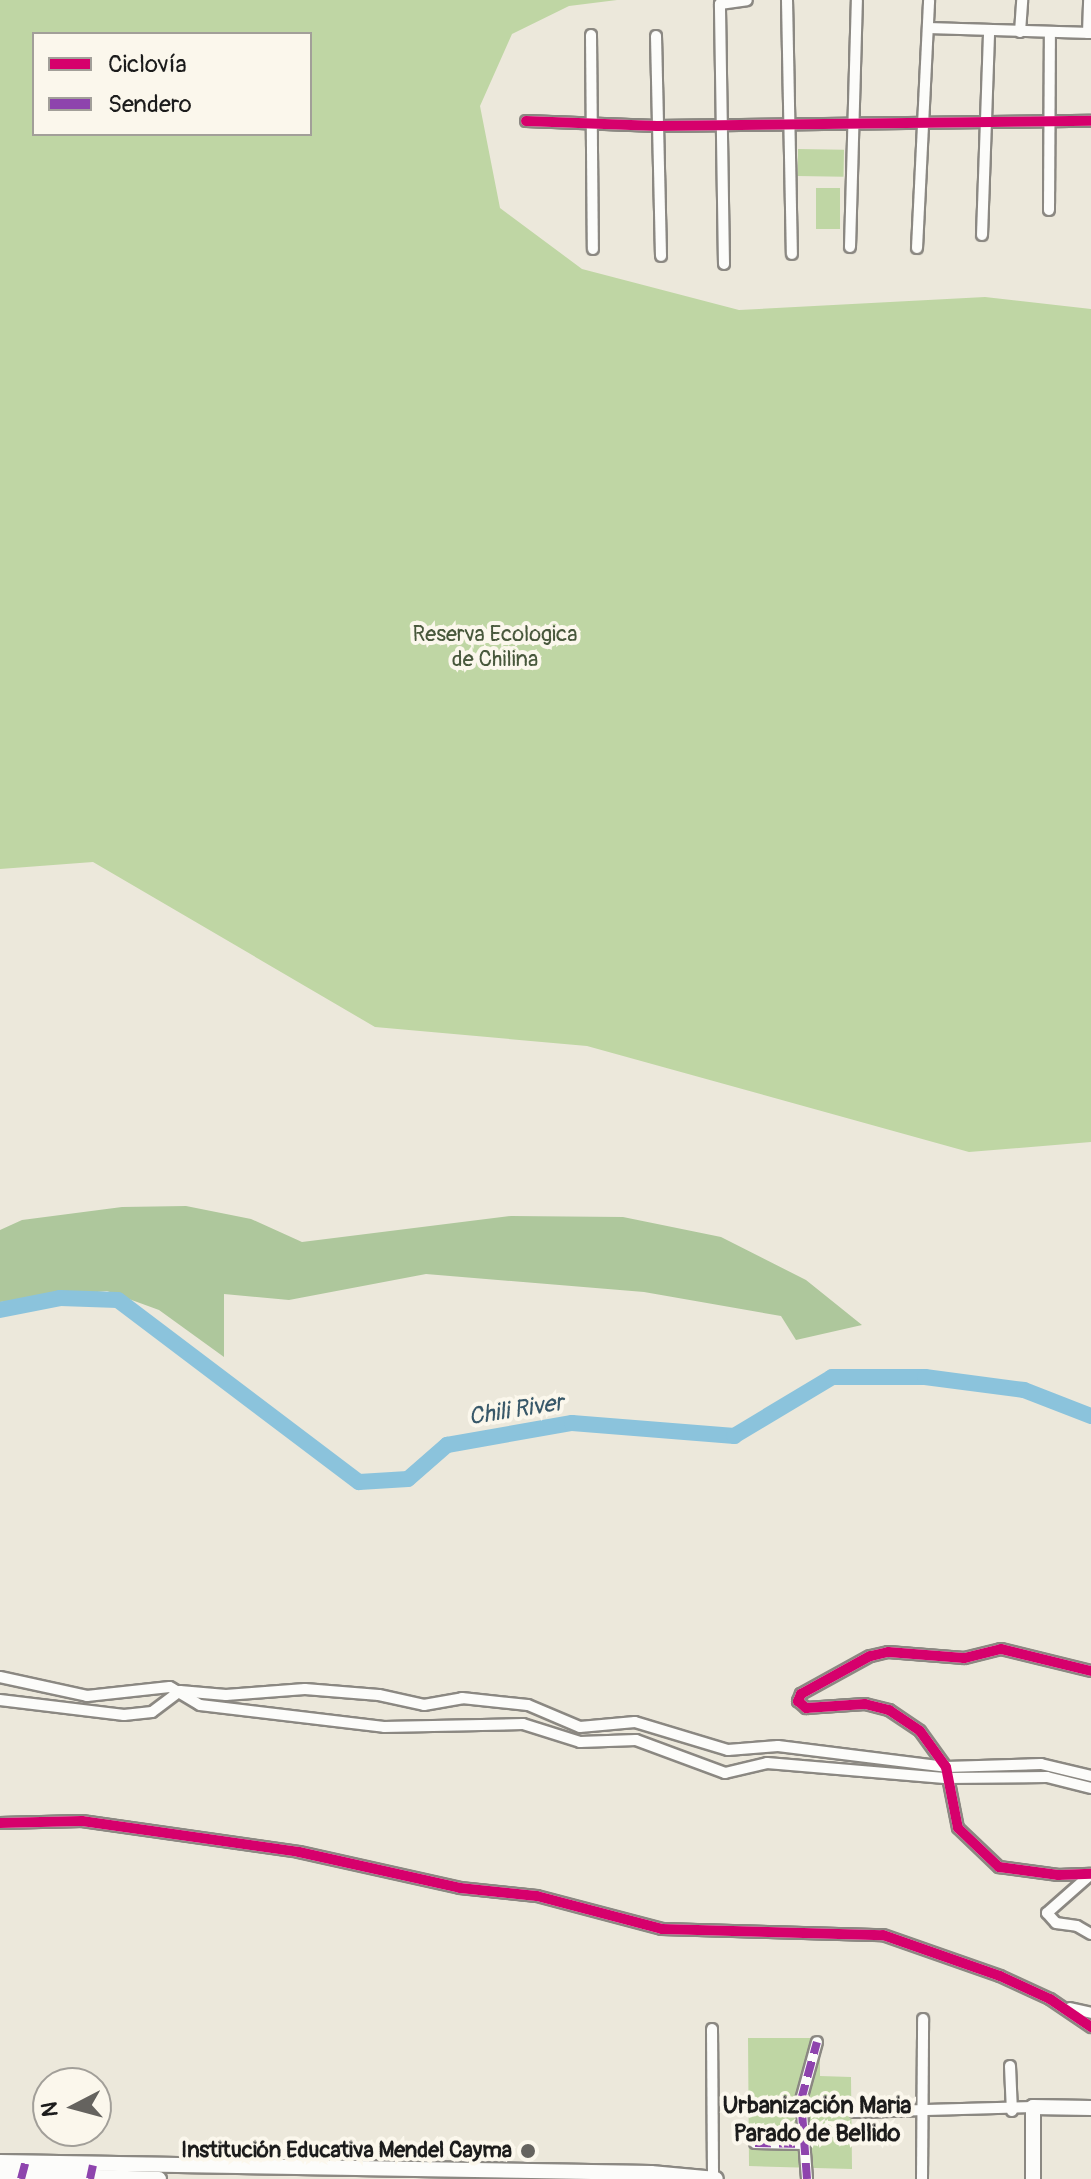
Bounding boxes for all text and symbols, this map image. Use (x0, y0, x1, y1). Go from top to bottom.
legend (32, 32, 312, 136)
text: Ciclovía (108, 50, 187, 79)
text: Sendero (108, 90, 192, 119)
park label: Reserva Ecologica de Chilina (413, 621, 577, 672)
water label: Chili River (466, 1388, 566, 1432)
north arrow (32, 2067, 112, 2147)
district label: Urbanización Maria Parado de Bellido (722, 2092, 912, 2148)
text: N (35, 2100, 65, 2118)
place label: Institución Educativa Mendel Cayma (181, 2138, 512, 2164)
marker: Institución Educativa Mendel Cayma (519, 2142, 537, 2160)

